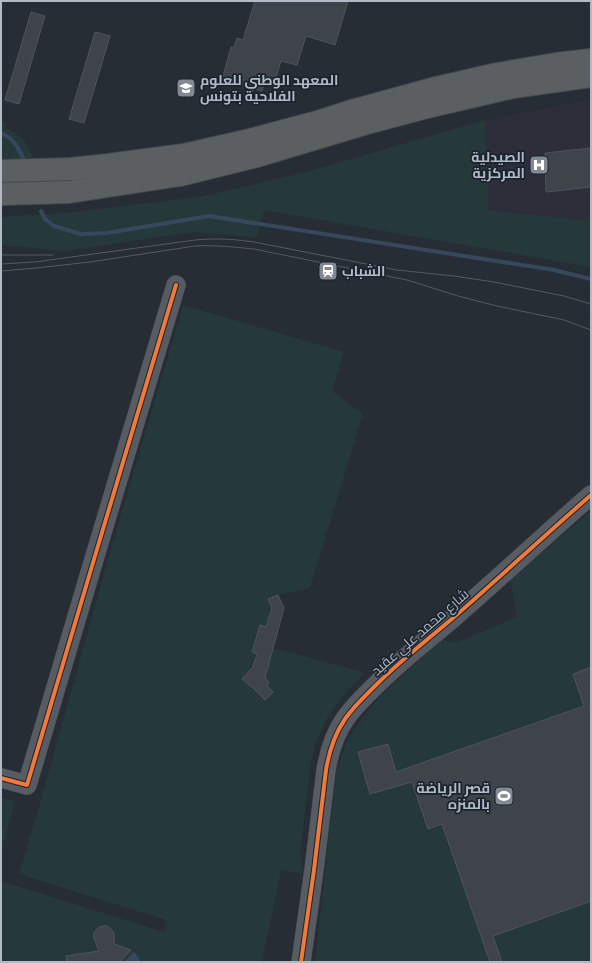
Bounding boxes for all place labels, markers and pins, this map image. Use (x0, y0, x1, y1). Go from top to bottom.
place label: المعهد الوطني للعلوم الفلاحية بتونس (200, 72, 338, 105)
school or university icon: المعهد الوطني للعلوم الفلاحية بتونس (175, 77, 197, 99)
place label: الصيدلية المركزية (471, 149, 525, 182)
hospital icon: الصيدلية المركزية (528, 154, 550, 176)
station icon: الشباب (317, 260, 339, 282)
place label: الشباب (342, 263, 385, 280)
place label: قصر الرياضة بالمنزه (416, 780, 490, 813)
sports icon: قصر الرياضة بالمنزه (493, 785, 515, 807)

